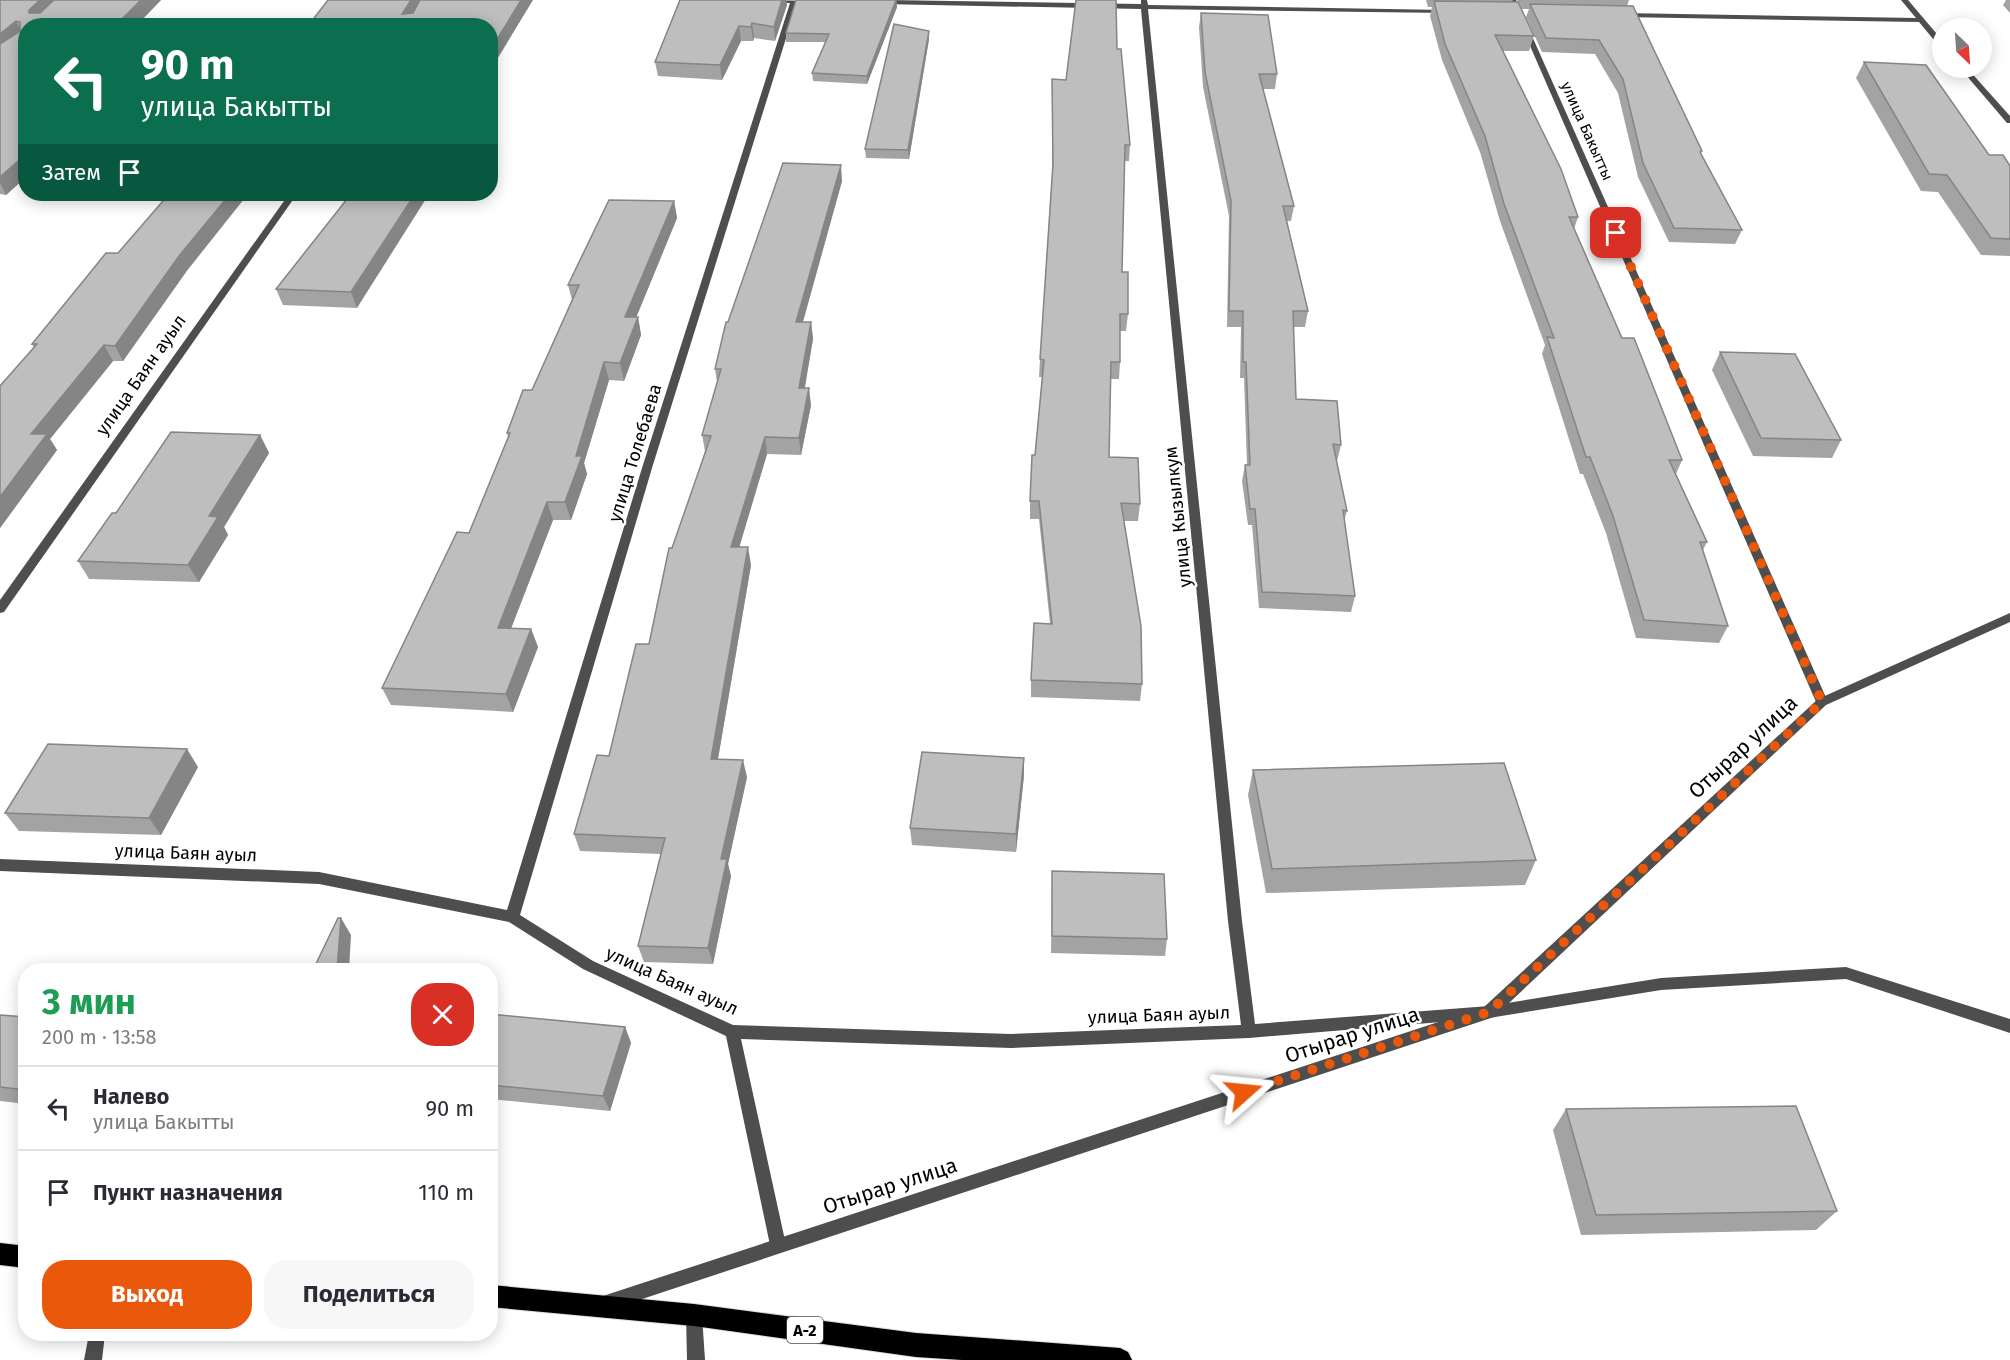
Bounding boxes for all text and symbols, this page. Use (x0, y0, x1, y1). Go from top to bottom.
north arrow (1932, 18, 1992, 78)
map controls (1932, 18, 1992, 78)
text: 90 m (141, 40, 235, 90)
icon: left (42, 42, 120, 120)
street label: улица Бакытты (1557, 79, 1617, 183)
text: улица Бакытты (141, 91, 332, 123)
icon: arrive (113, 156, 146, 189)
text: Затем (42, 159, 101, 186)
pin (1590, 207, 1641, 258)
icon: arrive (1599, 216, 1632, 249)
street label: улица Баян ауыл (91, 310, 191, 440)
street label: улица Толебаева (604, 381, 666, 525)
street label: улица Кызылкум (1160, 445, 1196, 589)
street label: Отырар улица (1683, 690, 1803, 804)
street label: улица Баян ауыл (114, 840, 258, 866)
street label: улица Баян ауыл (602, 942, 742, 1020)
text: 3 мин (42, 980, 136, 1024)
button: close (411, 983, 474, 1046)
street label: Отырар улица (1282, 1001, 1422, 1069)
street label: улица Баян ауыл (1087, 1002, 1231, 1028)
text: 200 m · 13:58 (42, 1025, 157, 1049)
position arrow (1212, 1060, 1276, 1124)
text: Налево (93, 1083, 169, 1110)
icon: left (42, 1092, 75, 1125)
text: 90 m (425, 1095, 474, 1122)
text: улица Бакытты (93, 1110, 234, 1134)
street label: Отырар улица (820, 1152, 960, 1220)
icon: arrive (42, 1176, 75, 1209)
text: Пункт назначения (93, 1179, 283, 1206)
text: 110 m (418, 1179, 474, 1206)
button: Выход (42, 1260, 252, 1329)
button: Поделиться (264, 1260, 474, 1329)
road number: A-2 (787, 1317, 823, 1343)

